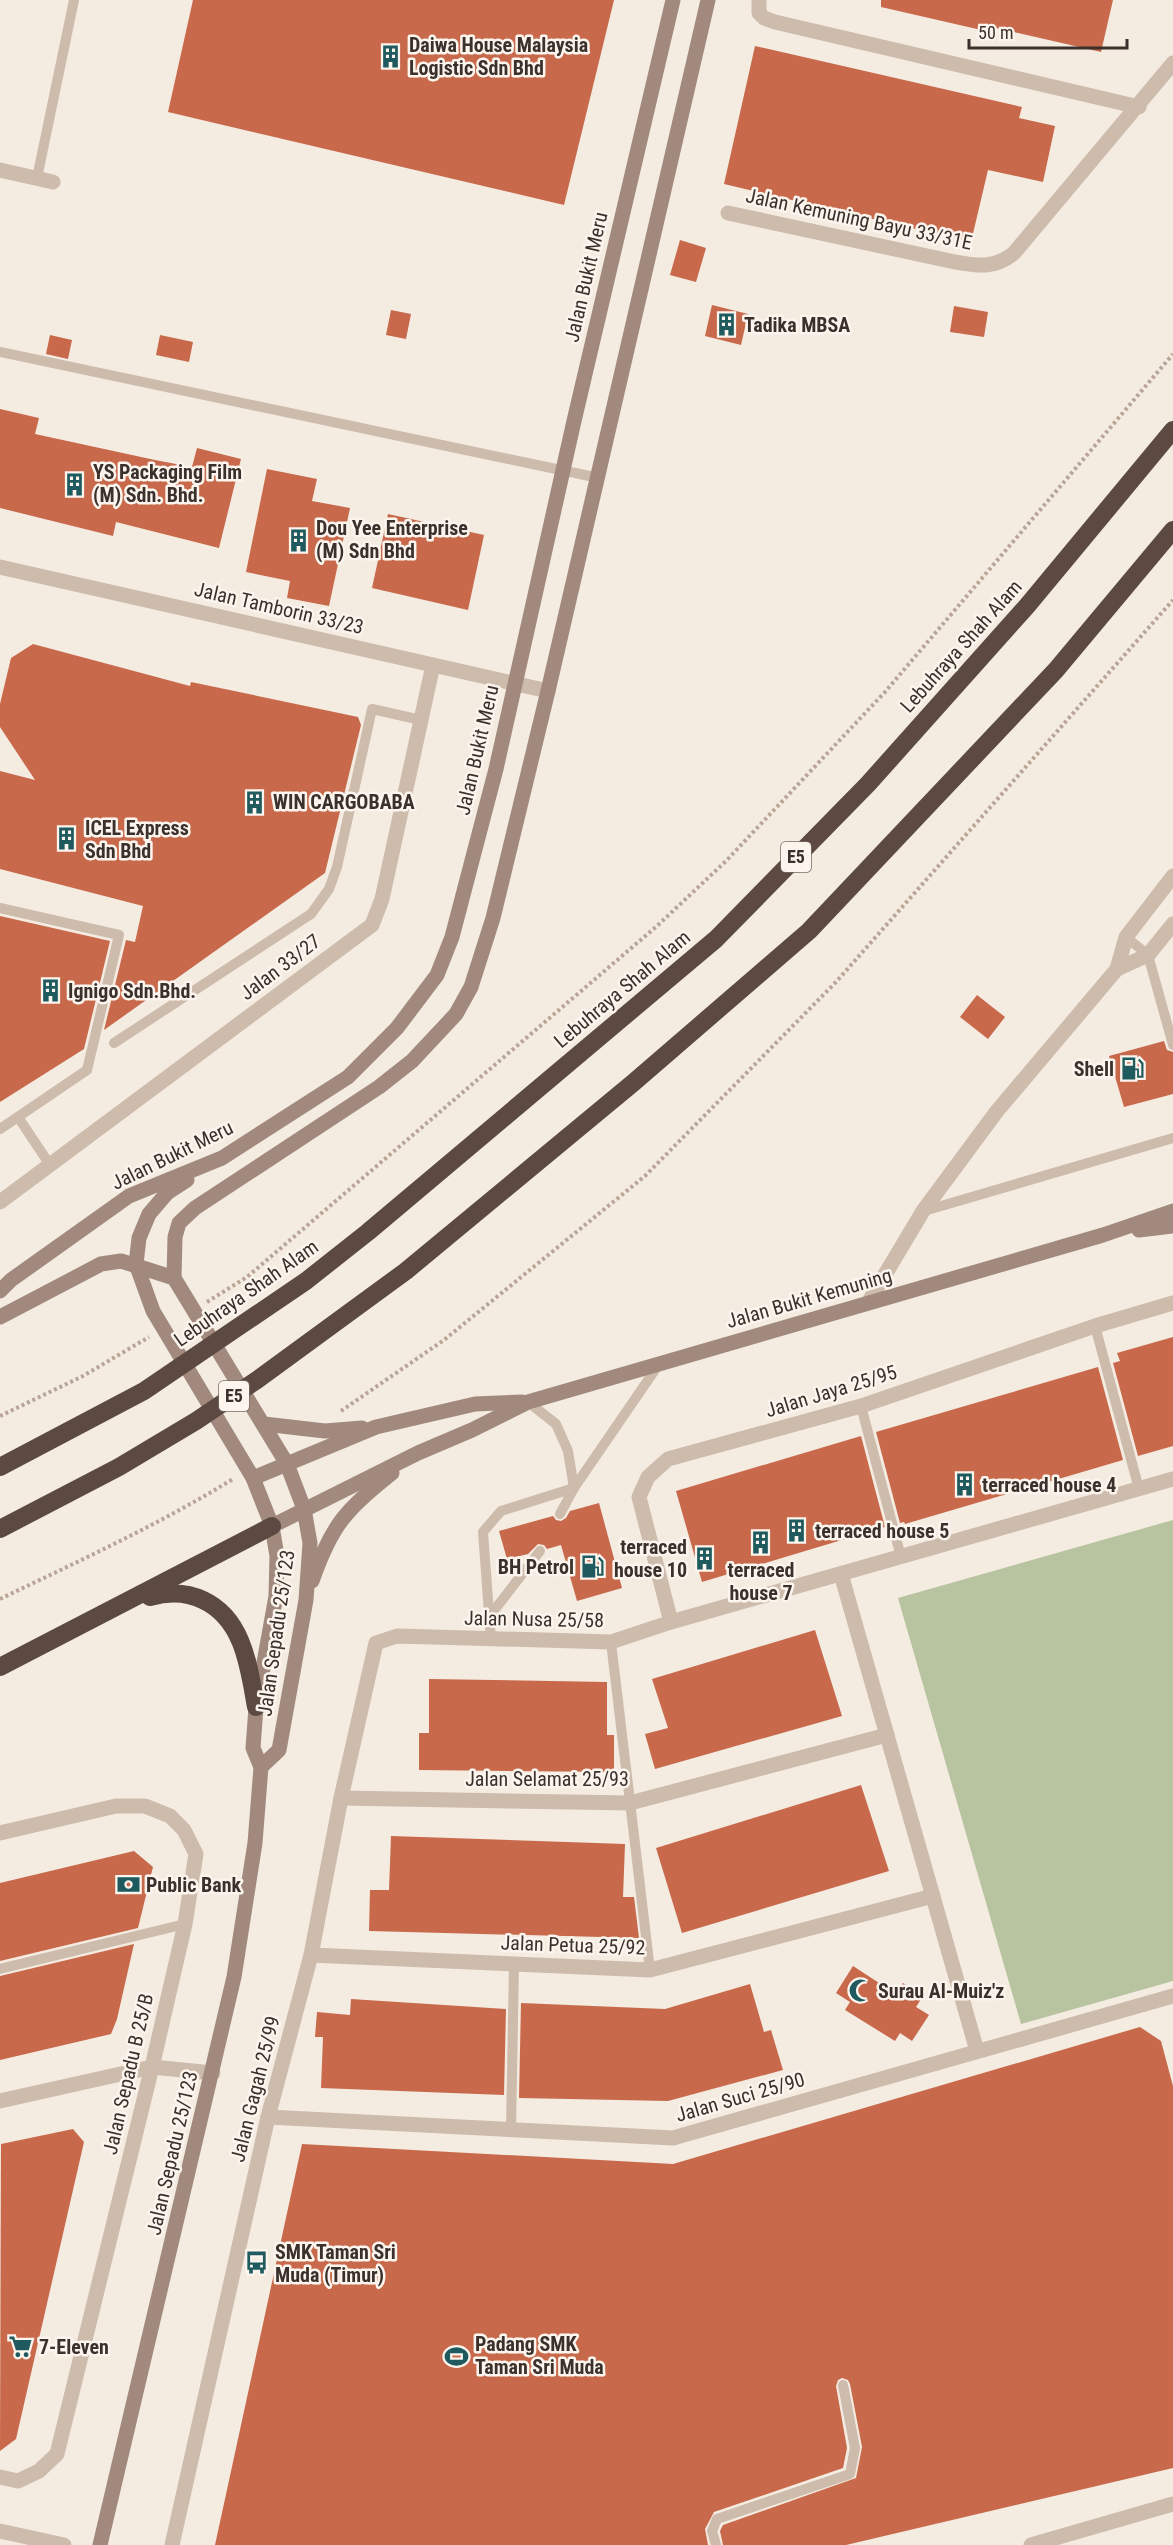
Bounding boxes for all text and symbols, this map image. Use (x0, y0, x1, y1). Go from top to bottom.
scale bar (969, 12, 1126, 50)
text: 50 m (978, 22, 1013, 43)
place label: Daiwa House Malaysia Logistic Sdn Bhd (409, 33, 588, 80)
building icon: Daiwa House Malaysia Logistic Sdn Bhd (378, 43, 404, 69)
street label: Jalan Kemuning Bayu 33/31E (744, 183, 974, 255)
street label: Jalan Bukit Meru (559, 210, 613, 344)
building icon: Tadika MBSA (713, 312, 739, 338)
place label: Tadika MBSA (744, 313, 850, 337)
place label: YS Packaging Film (M) Sdn. Bhd. (93, 460, 242, 507)
building icon: YS Packaging Film (M) Sdn. Bhd. (62, 471, 88, 497)
place label: Dou Yee Enterprise (M) Sdn Bhd (316, 516, 468, 563)
building icon: Dou Yee Enterprise (M) Sdn Bhd (285, 527, 311, 553)
street label: Lebuhraya Shah Alam (895, 575, 1027, 717)
street label: Jalan Tamborin 33/23 (192, 577, 366, 639)
street label: Jalan Bukit Meru (450, 683, 504, 817)
building icon: WIN CARGOBABA (242, 789, 268, 815)
place label: WIN CARGOBABA (273, 790, 415, 814)
place label: ICEL Express Sdn Bhd (85, 816, 189, 863)
building icon: ICEL Express Sdn Bhd (54, 826, 80, 852)
road number: E5 (781, 842, 811, 872)
street label: Lebuhraya Shah Alam (549, 925, 695, 1053)
street label: Jalan 33/27 (235, 929, 325, 1005)
building icon: Ignigo Sdn.Bhd. (37, 978, 63, 1004)
place label: Ignigo Sdn.Bhd. (68, 979, 196, 1003)
fuel station icon: Shell (1119, 1056, 1145, 1082)
place label: Shell (1074, 1057, 1114, 1081)
street label: Jalan Bukit Meru (107, 1115, 237, 1195)
street label: Lebuhraya Shah Alam (169, 1234, 323, 1352)
street label: Jalan Bukit Kemuning (724, 1263, 894, 1333)
street label: Jalan Jaya 25/95 (762, 1360, 900, 1422)
road number: E5 (219, 1381, 249, 1411)
building icon: terraced house 4 (951, 1472, 977, 1498)
place label: terraced house 4 (982, 1473, 1116, 1497)
building icon: terraced house 5 (784, 1518, 810, 1544)
place label: terraced house 5 (815, 1519, 949, 1543)
building icon: terraced house 7 (748, 1529, 774, 1555)
place label: terraced house 10 (614, 1535, 687, 1582)
building icon: terraced house 10 (692, 1546, 718, 1572)
street label: Jalan Sepadu 25/123 (252, 1548, 300, 1718)
fuel station icon: BH Petrol (579, 1554, 605, 1580)
place label: BH Petrol (498, 1555, 574, 1579)
place label: terraced house 7 (728, 1558, 794, 1605)
street label: Jalan Nusa 25/58 (464, 1606, 604, 1632)
street label: Jalan Selamat 25/93 (465, 1767, 629, 1791)
bank icon: Public Bank (115, 1872, 141, 1898)
place label: Public Bank (146, 1873, 241, 1897)
street label: Jalan Petua 25/92 (500, 1930, 646, 1960)
mosque icon: Surau Al-Muiz'z (847, 1978, 873, 2004)
place label: Surau Al-Muiz'z (878, 1979, 1004, 2003)
street label: Jalan Sepadu B 25/B (98, 1991, 158, 2157)
street label: Jalan Gagah 25/99 (225, 2013, 285, 2165)
street label: Jalan Suci 25/90 (673, 2067, 807, 2127)
street label: Jalan Sepadu 25/123 (141, 2069, 203, 2237)
place label: SMK Taman Sri Muda (Timur) (275, 2240, 396, 2287)
bus stop icon: SMK Taman Sri Muda (Timur) (244, 2250, 270, 2276)
place label: Padang SMK Taman Sri Muda (475, 2332, 604, 2379)
supermarket icon: 7-Eleven (8, 2334, 34, 2360)
place label: 7-Eleven (39, 2335, 109, 2359)
sports icon: Padang SMK Taman Sri Muda (444, 2343, 470, 2369)

